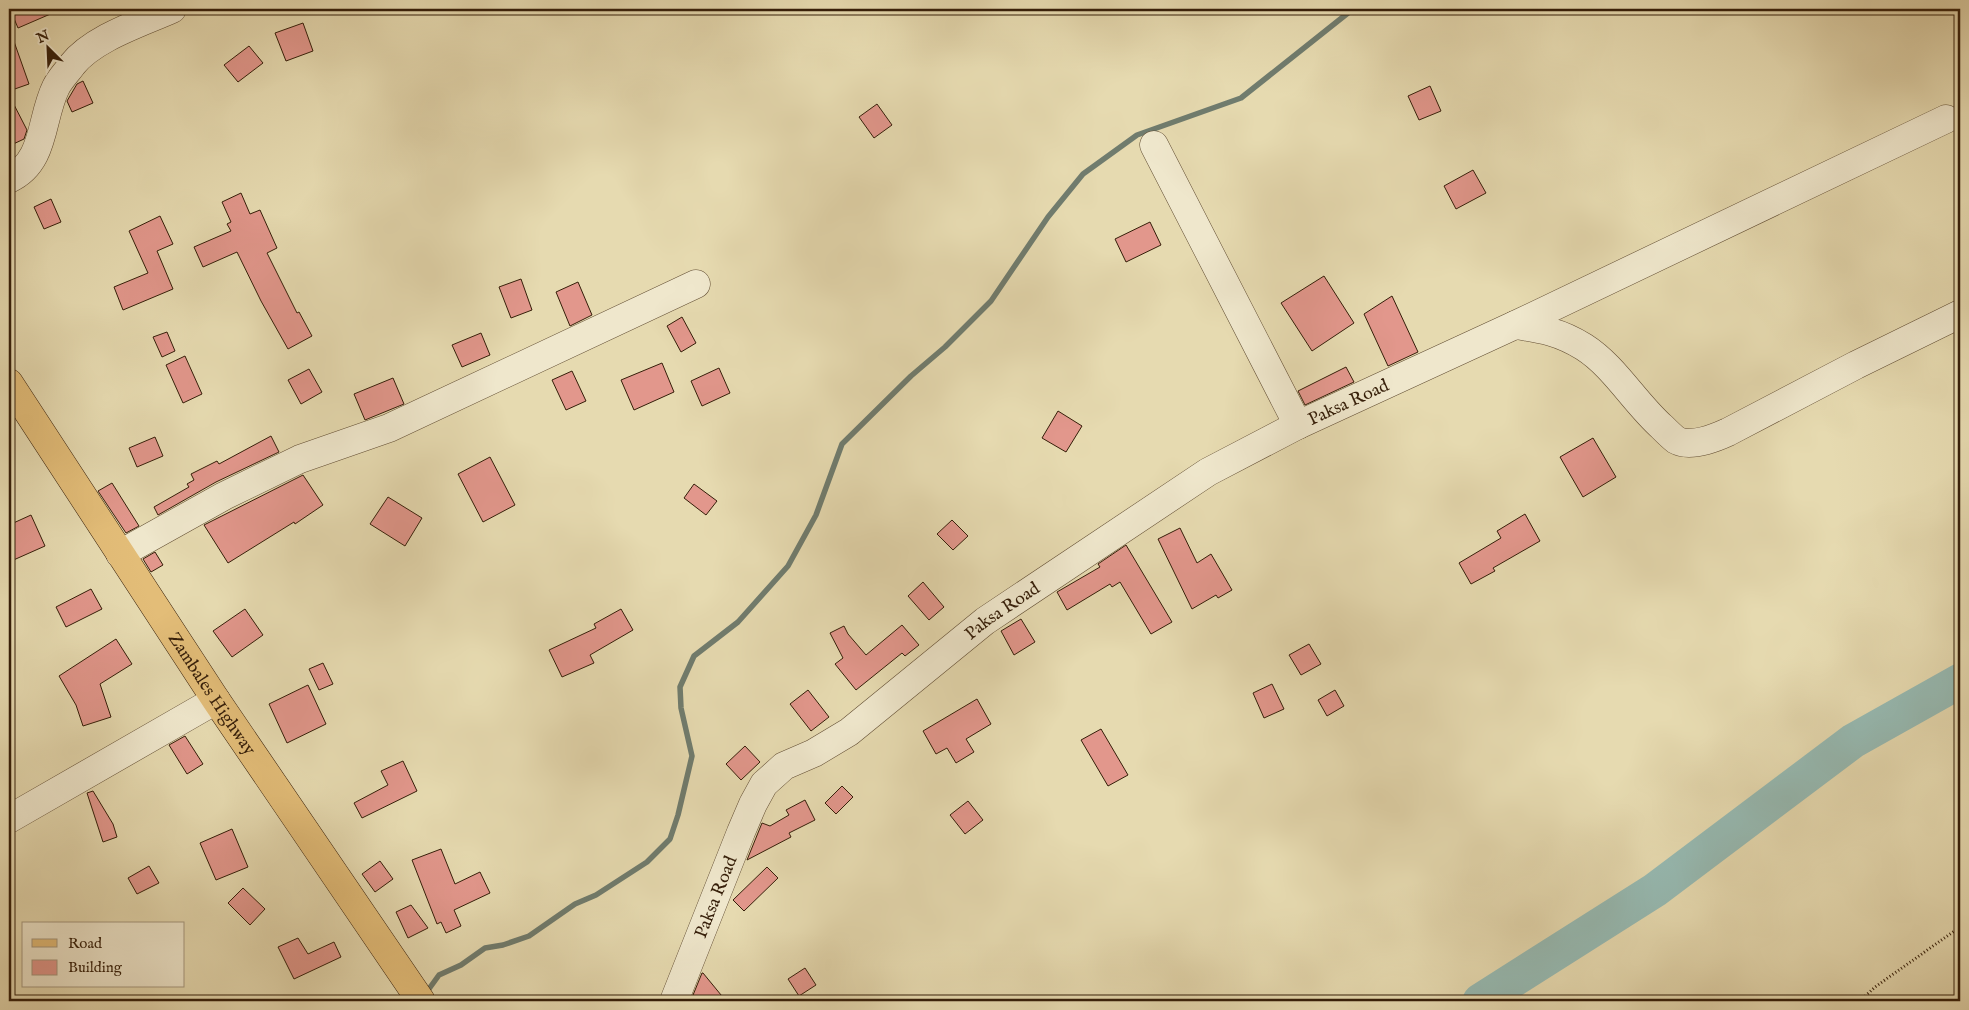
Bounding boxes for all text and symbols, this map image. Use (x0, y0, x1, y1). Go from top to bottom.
north arrow (22, 22, 72, 72)
text: N (33, 26, 52, 48)
street label: Paksa Road (1305, 375, 1393, 432)
street label: Paksa Road (961, 577, 1045, 646)
street label: Zambales Highway (162, 628, 260, 760)
street label: Paksa Road (690, 853, 743, 942)
legend (22, 922, 185, 988)
text: Road (68, 934, 103, 953)
text: Building (68, 958, 123, 977)

